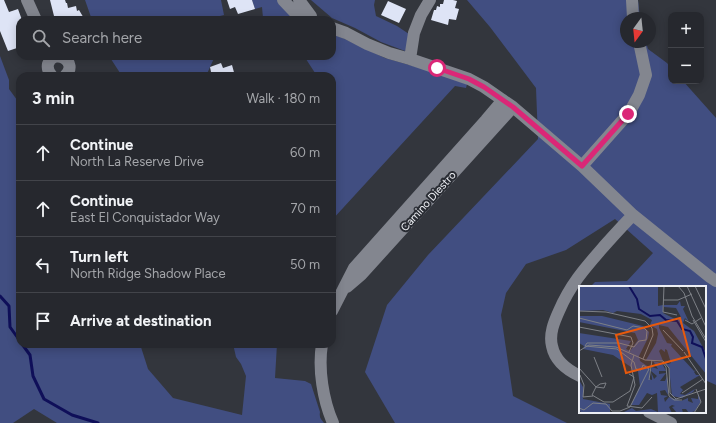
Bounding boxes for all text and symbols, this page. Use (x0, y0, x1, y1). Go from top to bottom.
north arrow (620, 12, 656, 48)
map controls (668, 12, 704, 84)
button: + (668, 12, 704, 48)
search box (16, 16, 336, 60)
icon: search (30, 27, 52, 49)
text: Search here (62, 29, 142, 47)
button: − (668, 48, 704, 84)
route start (428, 59, 446, 77)
text: 3 min (32, 88, 74, 108)
text: Walk · 180 m (247, 91, 320, 106)
route end (619, 105, 637, 123)
text: Continue (70, 136, 133, 154)
icon: ahead (32, 142, 54, 164)
text: 60 m (290, 145, 320, 160)
text: North La Reserve Drive (70, 154, 204, 169)
street label: Camino Diestro (398, 169, 459, 234)
text: Continue (70, 192, 133, 210)
icon: ahead (32, 198, 54, 220)
text: 70 m (290, 201, 320, 216)
text: East El Conquistador Way (70, 210, 220, 225)
text: Turn left (70, 248, 128, 266)
icon: left (32, 254, 54, 276)
text: 50 m (290, 257, 320, 272)
text: North Ridge Shadow Place (70, 266, 226, 281)
inset map (579, 286, 706, 413)
icon: arrive (32, 310, 54, 332)
text: Arrive at destination (70, 312, 211, 330)

